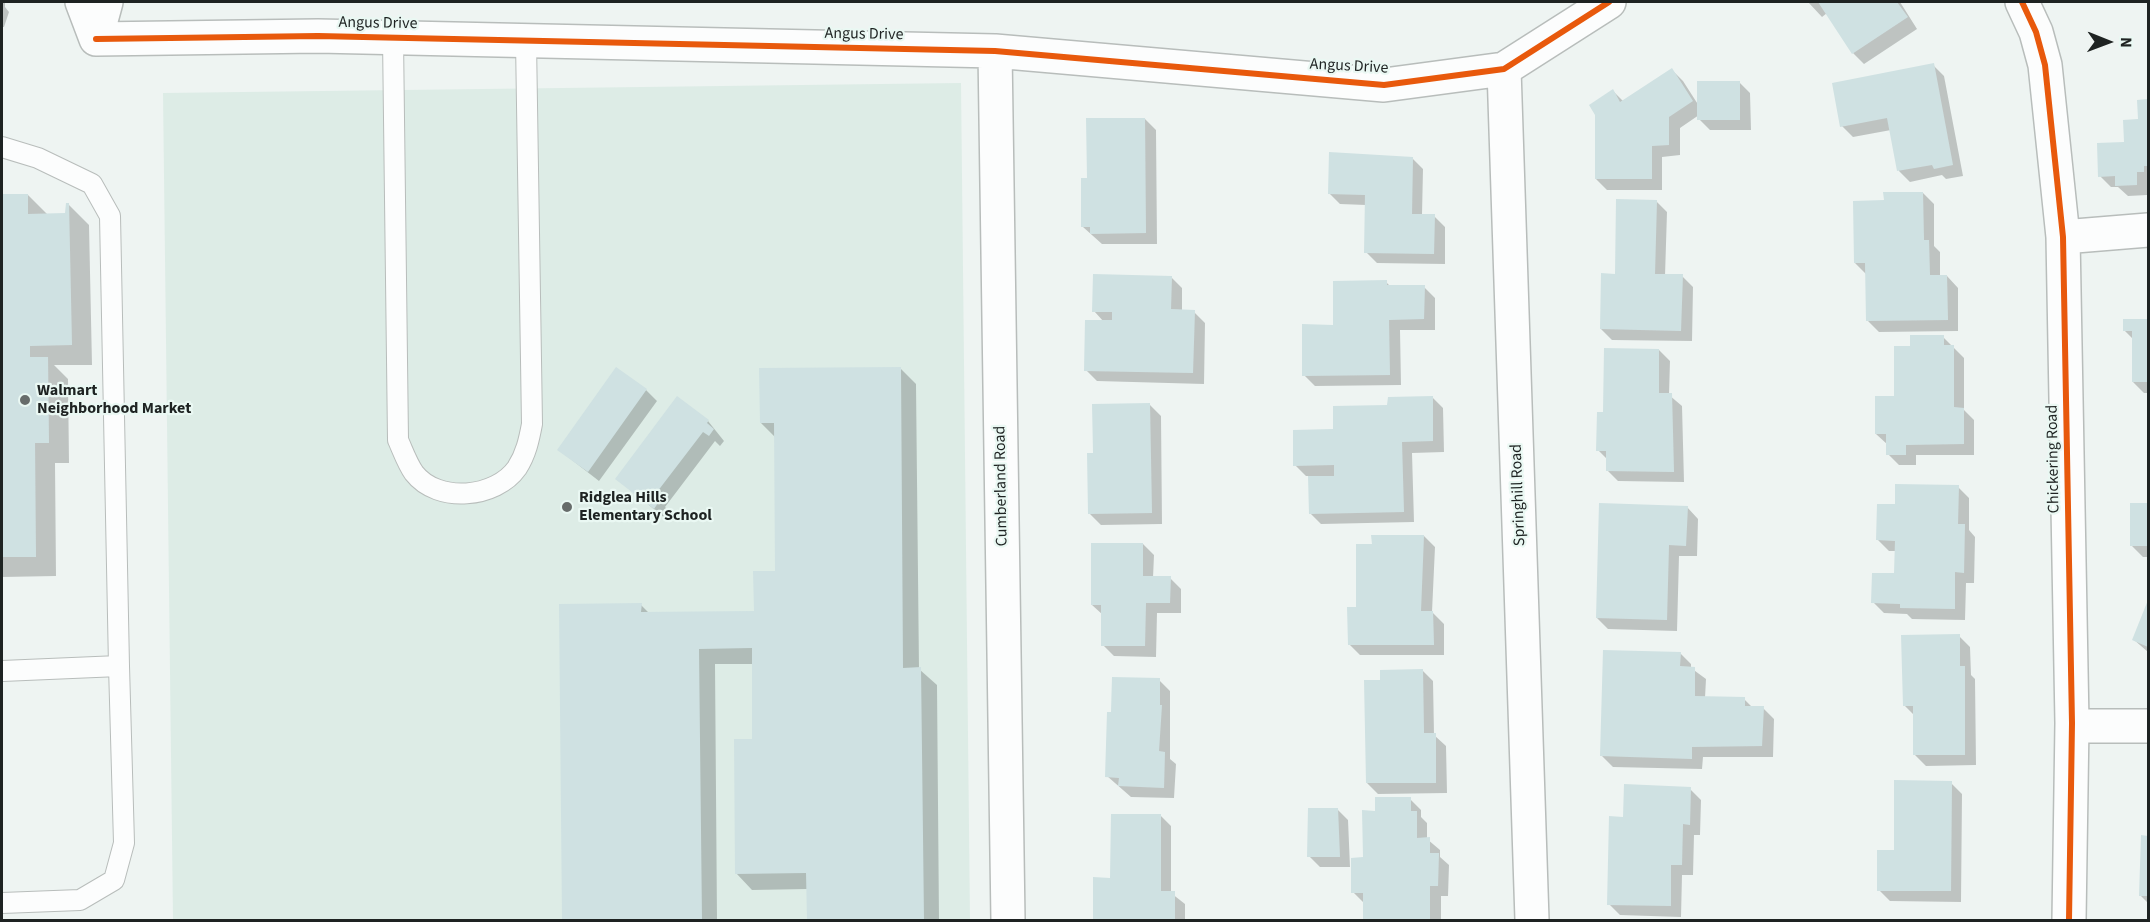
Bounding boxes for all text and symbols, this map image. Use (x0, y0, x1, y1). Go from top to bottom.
north arrow (2078, 12, 2138, 72)
street label: Angus Drive (338, 14, 418, 34)
street label: Angus Drive (824, 25, 904, 45)
text: N (2115, 37, 2137, 48)
street label: Angus Drive (1309, 55, 1389, 79)
place label: Walmart Neighborhood Market (37, 381, 191, 419)
marker: Walmart Neighborhood Market (18, 393, 32, 407)
street label: Chickering Road (2043, 405, 2065, 513)
street label: Cumberland Road (991, 426, 1013, 546)
street label: Springhill Road (1508, 444, 1530, 546)
place label: Ridglea Hills Elementary School (579, 488, 712, 526)
marker: Ridglea Hills Elementary School (560, 500, 574, 514)

